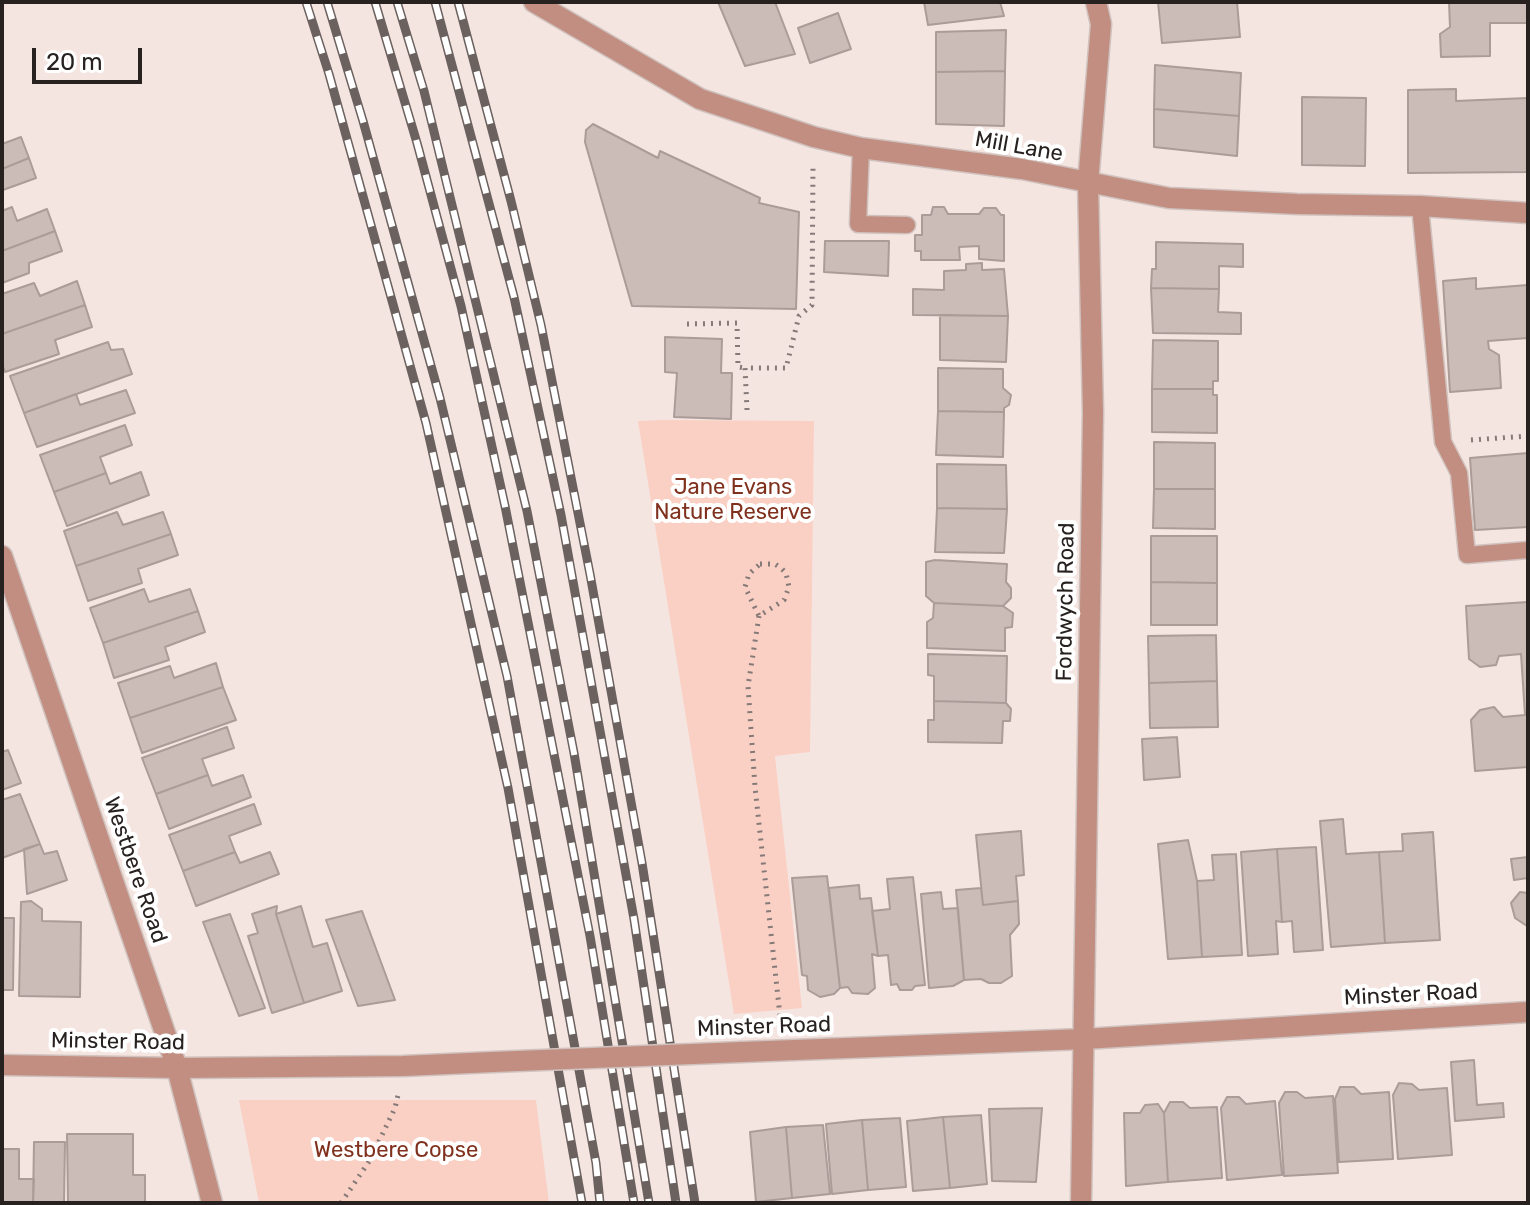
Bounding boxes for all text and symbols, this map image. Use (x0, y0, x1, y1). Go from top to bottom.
scale bar (36, 32, 146, 82)
text: 20 m (46, 48, 103, 76)
street label: Mill Lane (973, 126, 1065, 168)
park label: Jane Evans Nature Reserve (654, 475, 812, 526)
street label: Fordwych Road (1051, 522, 1081, 682)
street label: Westbere Road (98, 794, 172, 946)
street label: Minster Road (1343, 978, 1479, 1012)
street label: Minster Road (697, 1011, 831, 1043)
street label: Minster Road (51, 1028, 185, 1056)
park label: Westbere Copse (314, 1138, 478, 1164)

